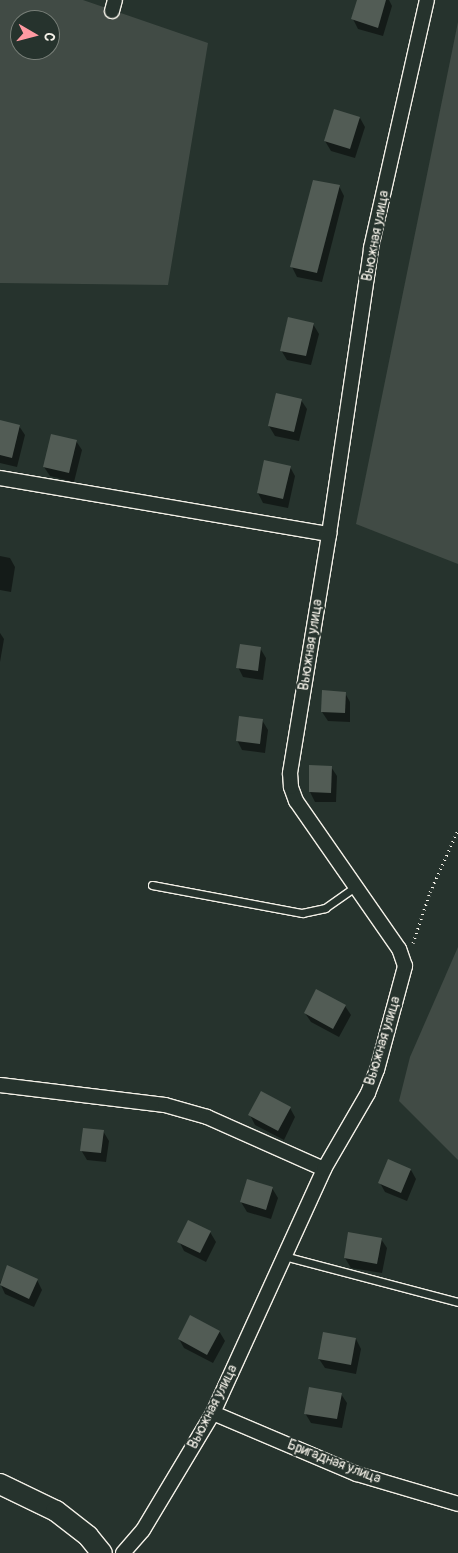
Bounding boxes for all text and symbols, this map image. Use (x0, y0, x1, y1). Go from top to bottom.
north arrow (10, 10, 60, 60)
text: С (40, 32, 58, 42)
street label: Вьюжная улица (359, 189, 393, 283)
street label: Вьюжная улица (295, 598, 327, 692)
street label: Вьюжная улица (361, 994, 405, 1088)
street label: Вьюжная улица (185, 1362, 241, 1452)
street label: Бригадная улица (285, 1436, 383, 1488)

